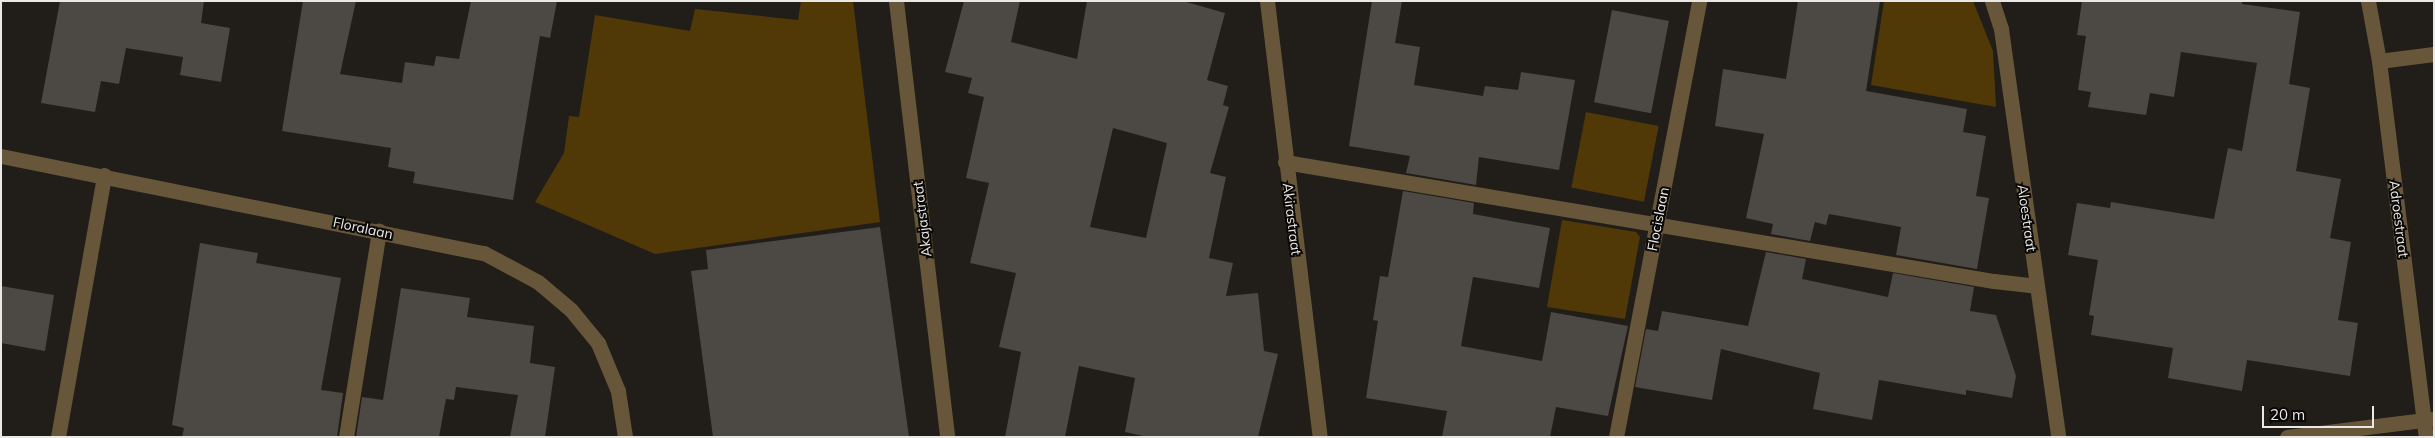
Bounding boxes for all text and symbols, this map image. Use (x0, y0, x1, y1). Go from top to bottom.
street label: Adroestraat (2386, 179, 2412, 259)
street label: Akajastraat (909, 180, 935, 258)
street label: Akirastraat (1279, 182, 1305, 256)
street label: Aloestraat (2014, 183, 2040, 253)
street label: Flocislaan (1644, 186, 1672, 252)
street label: Floralaan (331, 213, 395, 243)
scale bar (2265, 396, 2378, 428)
text: 20 m (2270, 405, 2305, 424)

